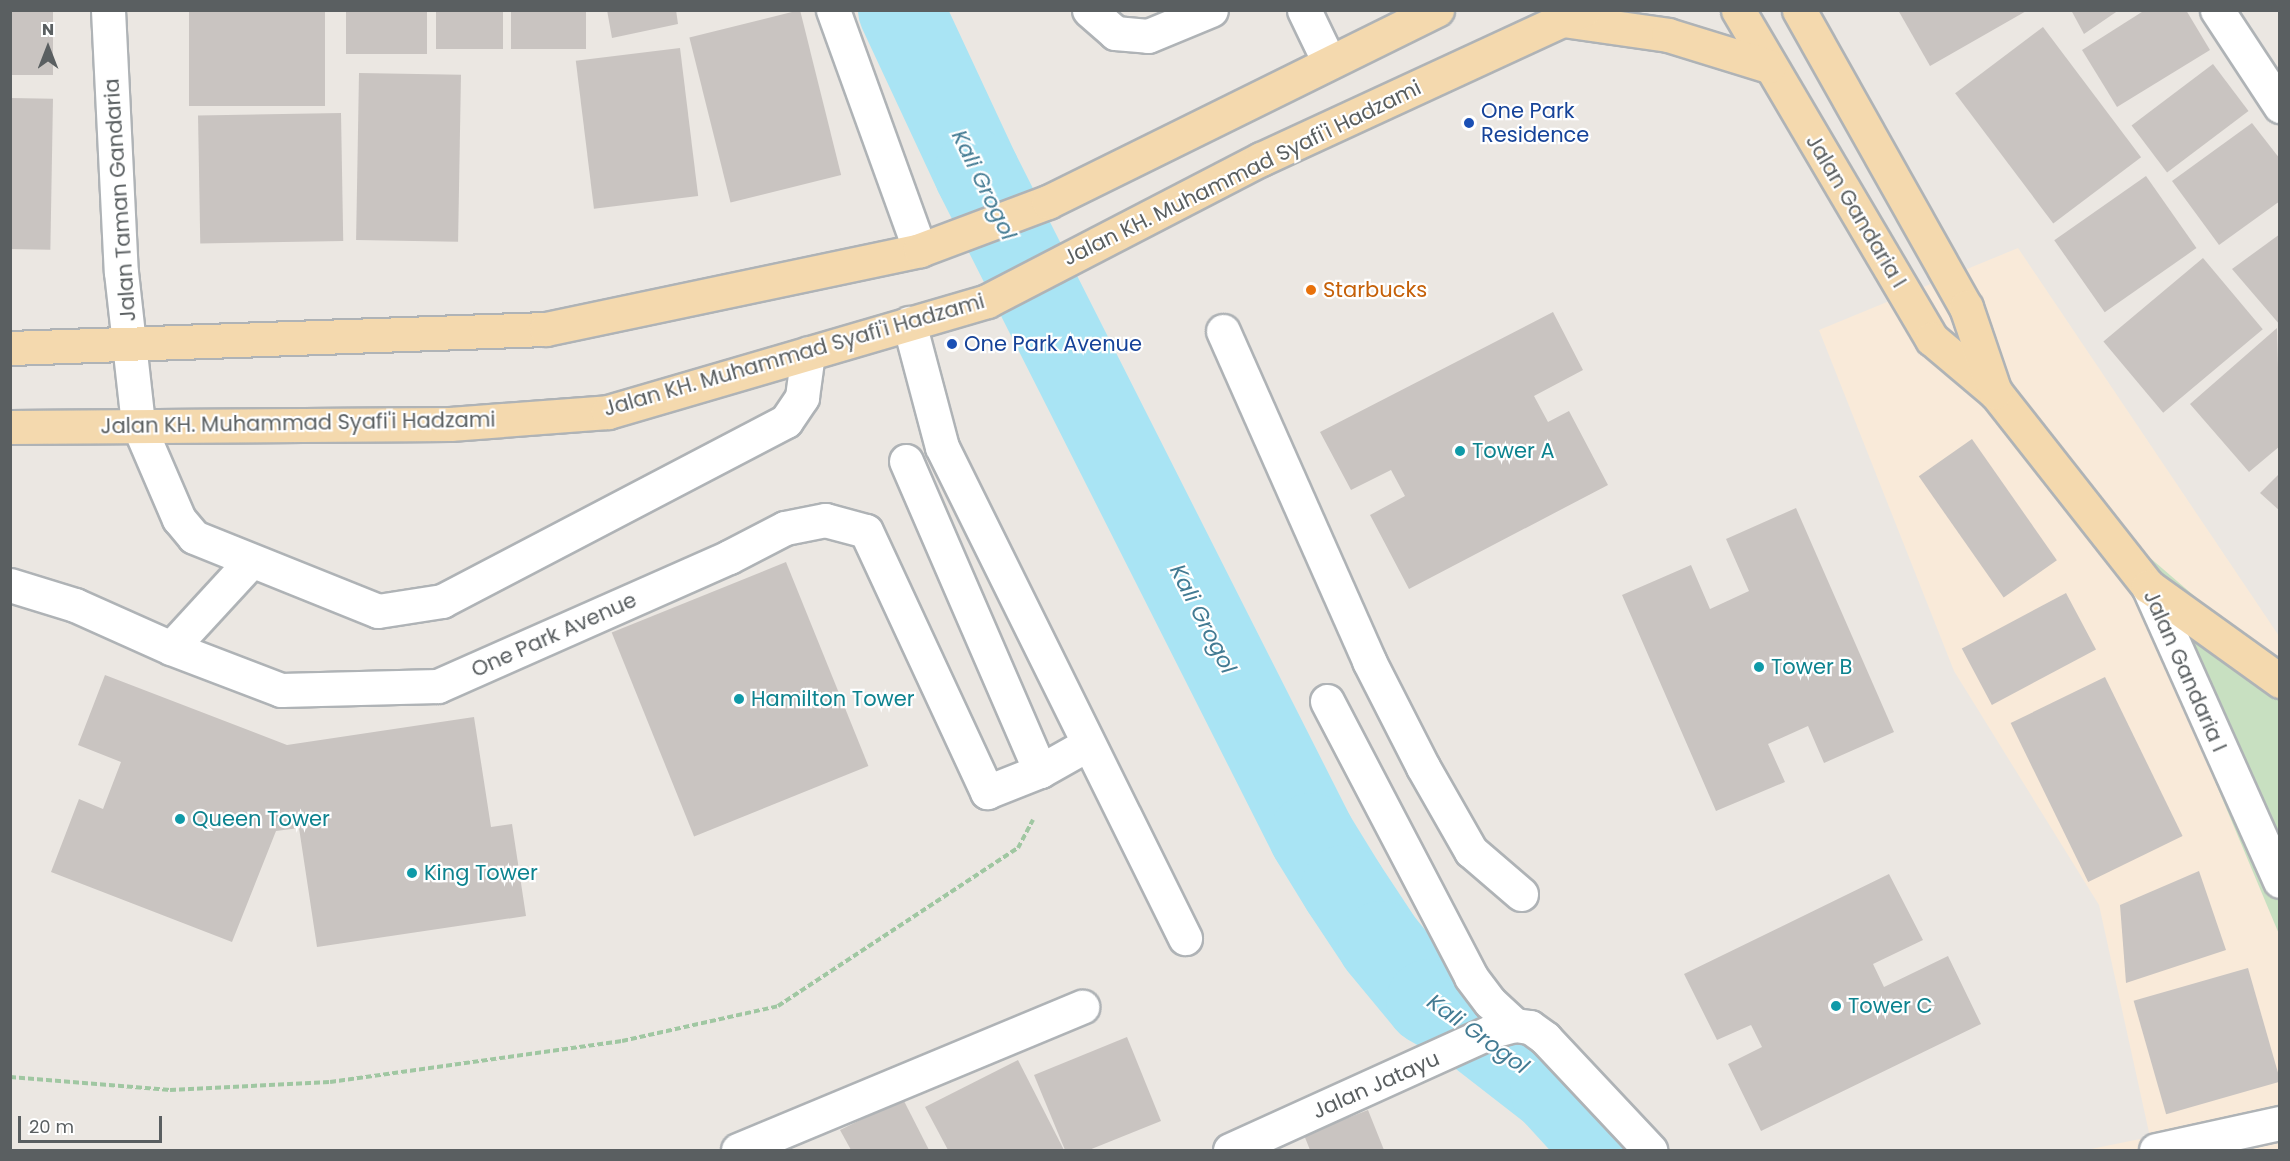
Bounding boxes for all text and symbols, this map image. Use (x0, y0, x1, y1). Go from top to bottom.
north arrow (18, 18, 78, 78)
text: N (42, 18, 54, 41)
street label: Jalan KH. Muhammad Syafi'i Hadzami (1059, 75, 1425, 271)
street label: Jalan Taman Gandaria (99, 78, 141, 322)
place label: One Park Residence (1481, 98, 1589, 148)
marker: One Park Residence (1462, 116, 1476, 130)
water label: Kali Grogol (946, 126, 1022, 244)
street label: Jalan Gandaria I (1800, 130, 1912, 292)
place label: Starbucks (1323, 277, 1427, 303)
marker: Starbucks (1304, 283, 1318, 297)
street label: Jalan KH. Muhammad Syafi'i Hadzami (601, 288, 987, 422)
place label: One Park Avenue (964, 331, 1142, 357)
marker: One Park Avenue (945, 337, 959, 351)
street label: Jalan KH. Muhammad Syafi'i Hadzami (100, 407, 496, 439)
place label: Tower A (1472, 438, 1555, 464)
marker: Tower A (1453, 444, 1467, 458)
water label: Kali Grogol (1164, 560, 1242, 678)
street label: Jalan Gandaria I (2138, 586, 2232, 756)
street label: One Park Avenue (468, 587, 640, 683)
place label: Tower B (1771, 654, 1852, 680)
marker: Tower B (1752, 660, 1766, 674)
place label: Hamilton Tower (751, 686, 915, 712)
marker: Hamilton Tower (732, 692, 746, 706)
place label: Queen Tower (192, 806, 330, 832)
marker: Queen Tower (173, 812, 187, 826)
place label: King Tower (424, 860, 538, 886)
marker: King Tower (405, 866, 419, 880)
water label: Kali Grogol (1422, 988, 1534, 1080)
place label: Tower C (1848, 993, 1933, 1019)
marker: Tower C (1829, 999, 1843, 1013)
street label: Jalan Jatayu (1309, 1046, 1443, 1124)
scale bar (21, 1104, 165, 1142)
text: 20 m (29, 1114, 74, 1139)

